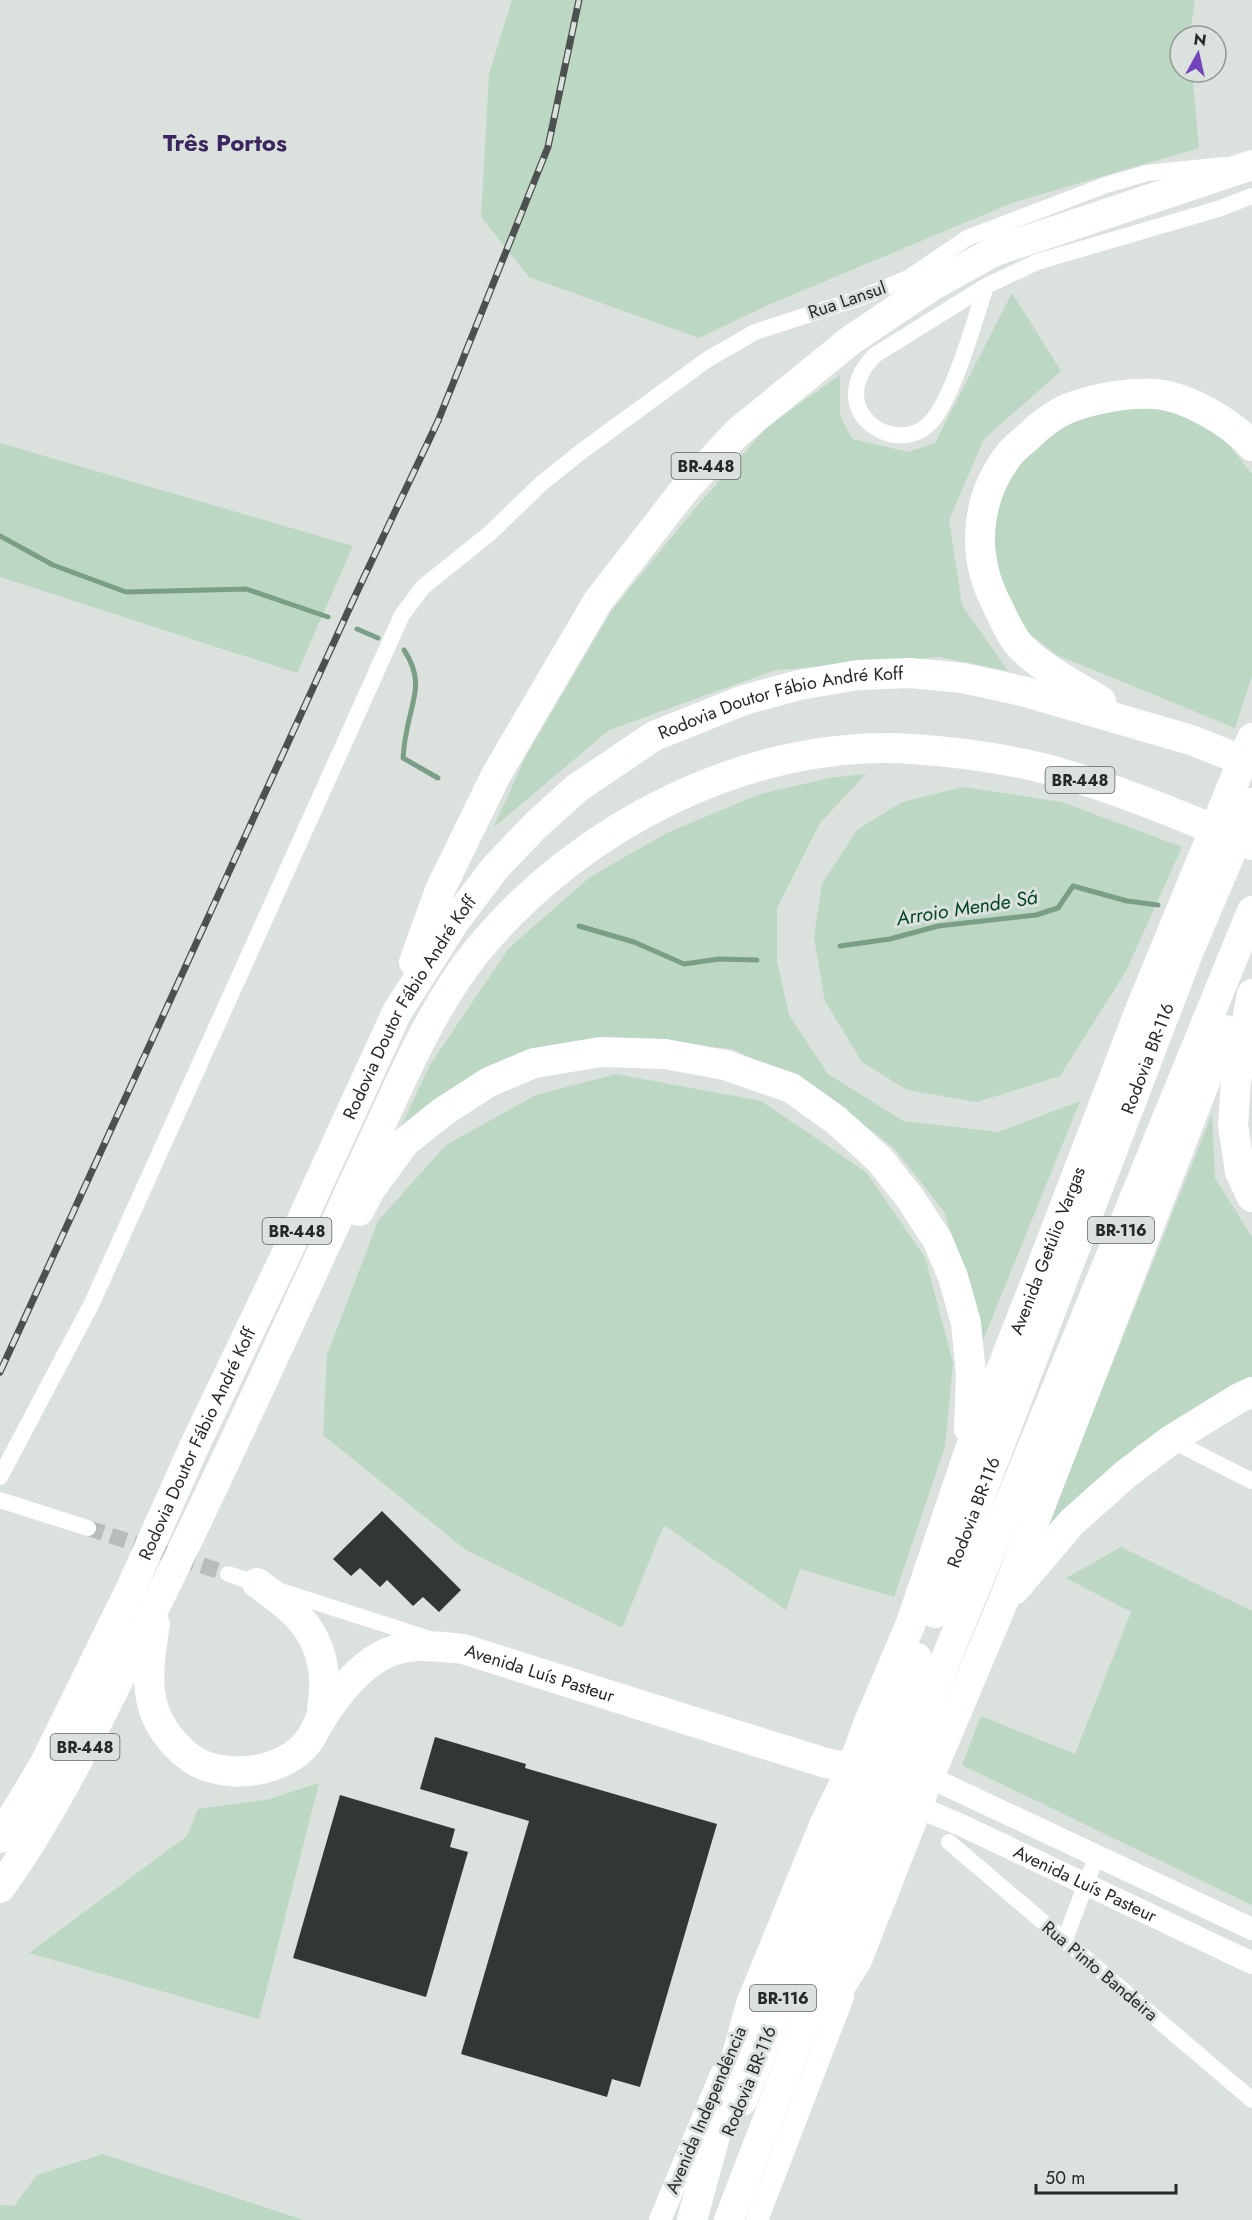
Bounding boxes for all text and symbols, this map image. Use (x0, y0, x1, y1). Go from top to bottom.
north arrow (1168, 24, 1228, 84)
text: N (1192, 27, 1208, 52)
district label: Três Portos (163, 125, 287, 160)
street label: Rua Lansul (805, 275, 889, 325)
road number: BR-448 (672, 453, 740, 479)
street label: Rodovia Doutor Fábio André Koff (654, 660, 905, 746)
road number: BR-448 (1046, 767, 1114, 793)
water label: Arroio Mende Sá (893, 883, 1040, 934)
street label: Rodovia Doutor Fábio André Koff (337, 889, 483, 1124)
street label: Rodovia BR-116 (1115, 999, 1181, 1118)
street label: Avenida Getúlio Vargas (1003, 1163, 1092, 1339)
road number: BR-116 (1088, 1217, 1154, 1243)
road number: BR-448 (262, 1218, 332, 1244)
street label: Rodovia Doutor Fábio André Koff (132, 1323, 263, 1564)
street label: Rodovia BR-116 (941, 1453, 1007, 1571)
street label: Avenida Luís Pasteur (462, 1637, 619, 1709)
road number: BR-448 (50, 1734, 119, 1760)
street label: Avenida Luís Pasteur (1009, 1839, 1162, 1929)
street label: Rua Pinto Bandeira (1036, 1915, 1164, 2027)
road number: BR-116 (750, 1985, 816, 2011)
street label: Avenida Independência (659, 2022, 753, 2198)
street label: Rodovia BR-116 (715, 2022, 783, 2140)
scale bar (1036, 2157, 1176, 2195)
text: 50 m (1045, 2165, 1085, 2191)

